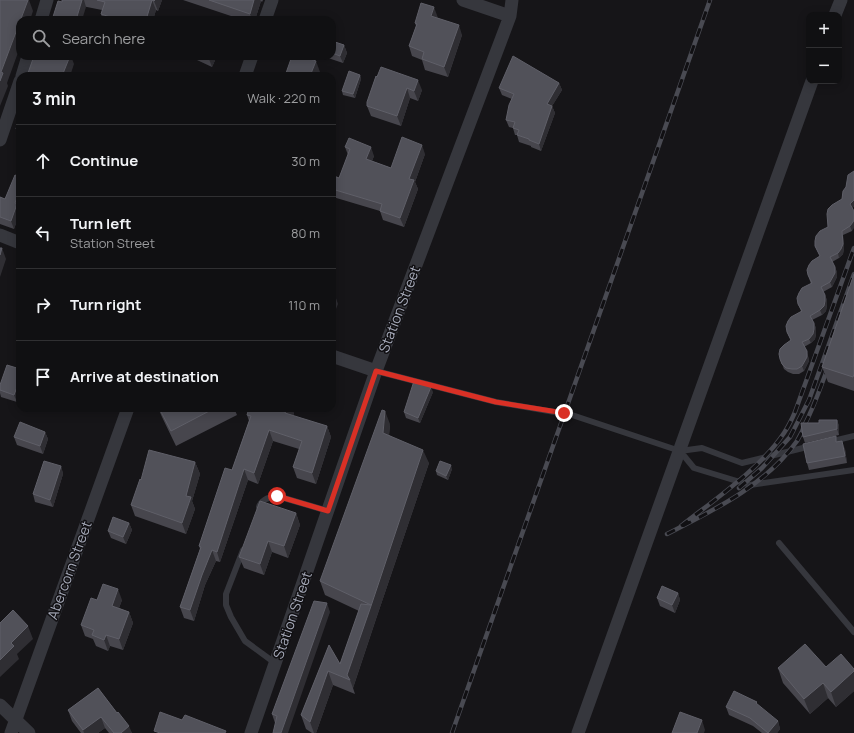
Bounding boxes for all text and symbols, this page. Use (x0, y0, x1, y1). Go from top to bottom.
map controls (806, 12, 842, 84)
button: + (806, 12, 842, 48)
search box (16, 16, 336, 60)
icon: search (30, 27, 52, 49)
text: Search here (62, 28, 145, 49)
button: − (806, 48, 842, 84)
text: 3 min (32, 87, 76, 110)
text: Walk · 220 m (247, 89, 320, 107)
icon: ahead (32, 150, 54, 172)
text: Continue (70, 150, 138, 171)
text: 30 m (291, 152, 320, 170)
text: Turn left (70, 213, 132, 234)
icon: left (32, 222, 54, 244)
text: 80 m (291, 224, 320, 242)
text: Station Street (70, 234, 155, 252)
street label: Station Street (374, 263, 424, 355)
icon: right (32, 294, 54, 316)
text: Turn right (70, 294, 141, 315)
text: 110 m (288, 296, 320, 314)
icon: arrive (32, 366, 54, 388)
text: Arrive at destination (70, 366, 219, 387)
route end (555, 404, 573, 422)
route start (268, 487, 286, 505)
street label: Abercorn Street (42, 518, 96, 622)
street label: Station Street (268, 568, 316, 661)

